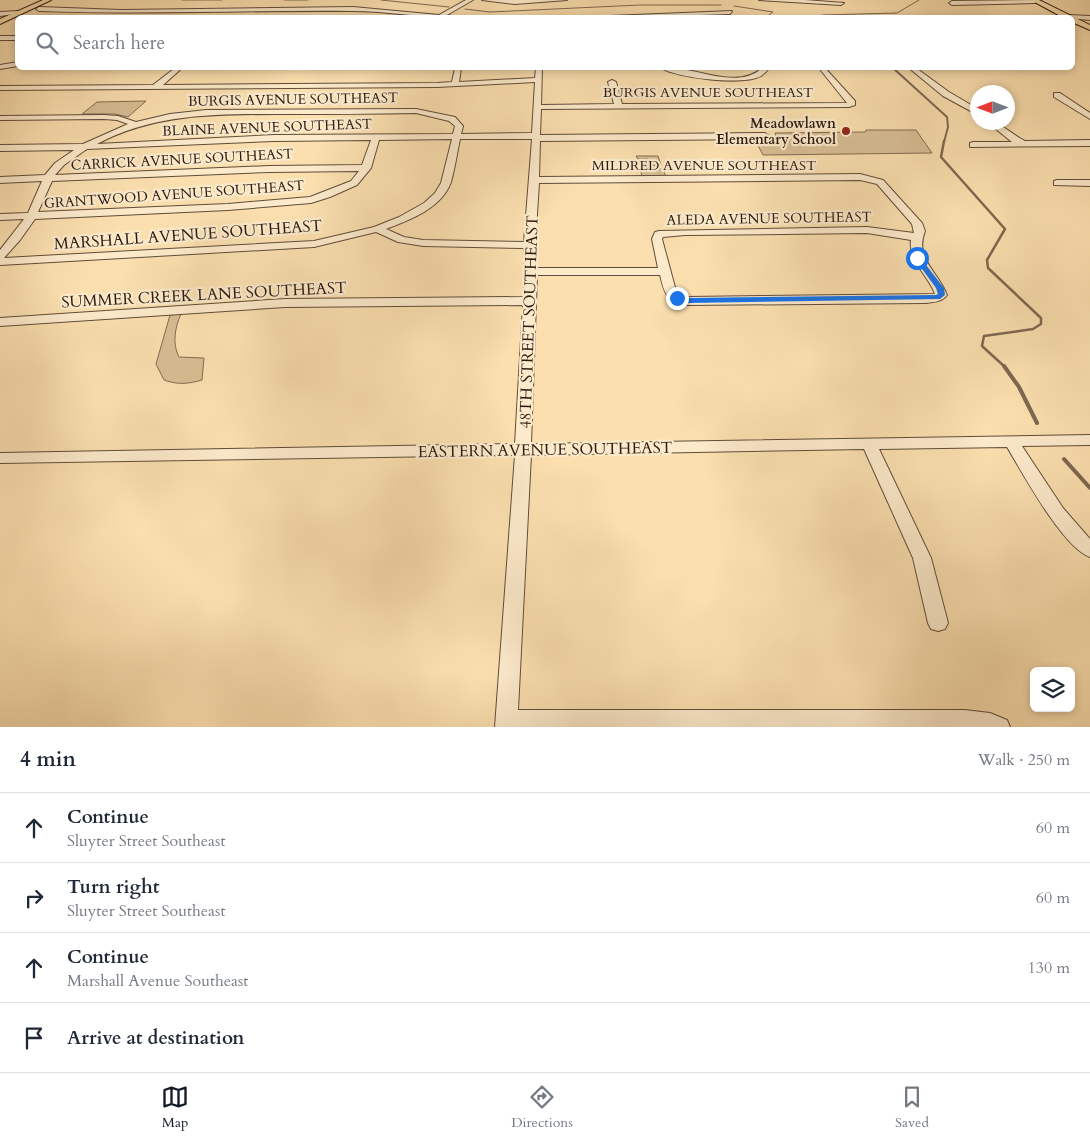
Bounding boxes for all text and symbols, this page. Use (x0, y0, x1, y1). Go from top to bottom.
search box (15, 15, 1075, 70)
icon: search (33, 29, 61, 57)
text: Search here (73, 30, 165, 56)
street label: BURGIS AVENUE SOUTHEAST (603, 83, 813, 102)
north arrow (970, 85, 1015, 130)
street label: BURGIS AVENUE SOUTHEAST (188, 88, 398, 111)
street label: BLAINE AVENUE SOUTHEAST (162, 114, 372, 141)
place label: Meadowlawn Elementary School (716, 114, 836, 149)
marker: Meadowlawn Elementary School (840, 125, 852, 137)
street label: CARRICK AVENUE SOUTHEAST (70, 144, 294, 175)
street label: MILDRED AVENUE SOUTHEAST (592, 156, 816, 175)
street label: GRANTWOOD AVENUE SOUTHEAST (43, 176, 305, 213)
street label: ALEDA AVENUE SOUTHEAST (666, 207, 872, 230)
street label: MARSHALL AVENUE SOUTHEAST (53, 215, 323, 255)
street label: 48TH STREET SOUTHEAST (514, 215, 544, 429)
route start (906, 247, 929, 270)
street label: SUMMER CREEK LANE SOUTHEAST (61, 277, 348, 313)
route end (666, 287, 689, 310)
street label: EASTERN AVENUE SOUTHEAST (417, 437, 673, 463)
map controls (1030, 667, 1075, 712)
button: layers (1030, 667, 1075, 712)
text: 4 min (20, 745, 76, 774)
text: Walk · 250 m (978, 749, 1070, 771)
text: Continue (67, 804, 149, 830)
icon: ahead (20, 814, 48, 842)
text: 60 m (1036, 817, 1070, 839)
text: Sluyter Street Southeast (67, 830, 225, 852)
text: Turn right (67, 874, 159, 900)
icon: right (20, 884, 48, 912)
text: 60 m (1036, 887, 1070, 909)
text: Sluyter Street Southeast (67, 900, 225, 922)
text: Continue (67, 944, 149, 970)
icon: ahead (20, 954, 48, 982)
text: 130 m (1028, 957, 1070, 979)
text: Marshall Avenue Southeast (67, 970, 248, 992)
icon: arrive (20, 1024, 48, 1052)
text: Arrive at destination (67, 1025, 244, 1051)
tab: Map (161, 1083, 189, 1132)
tab: Directions (511, 1083, 573, 1132)
tab: Saved (895, 1083, 929, 1132)

